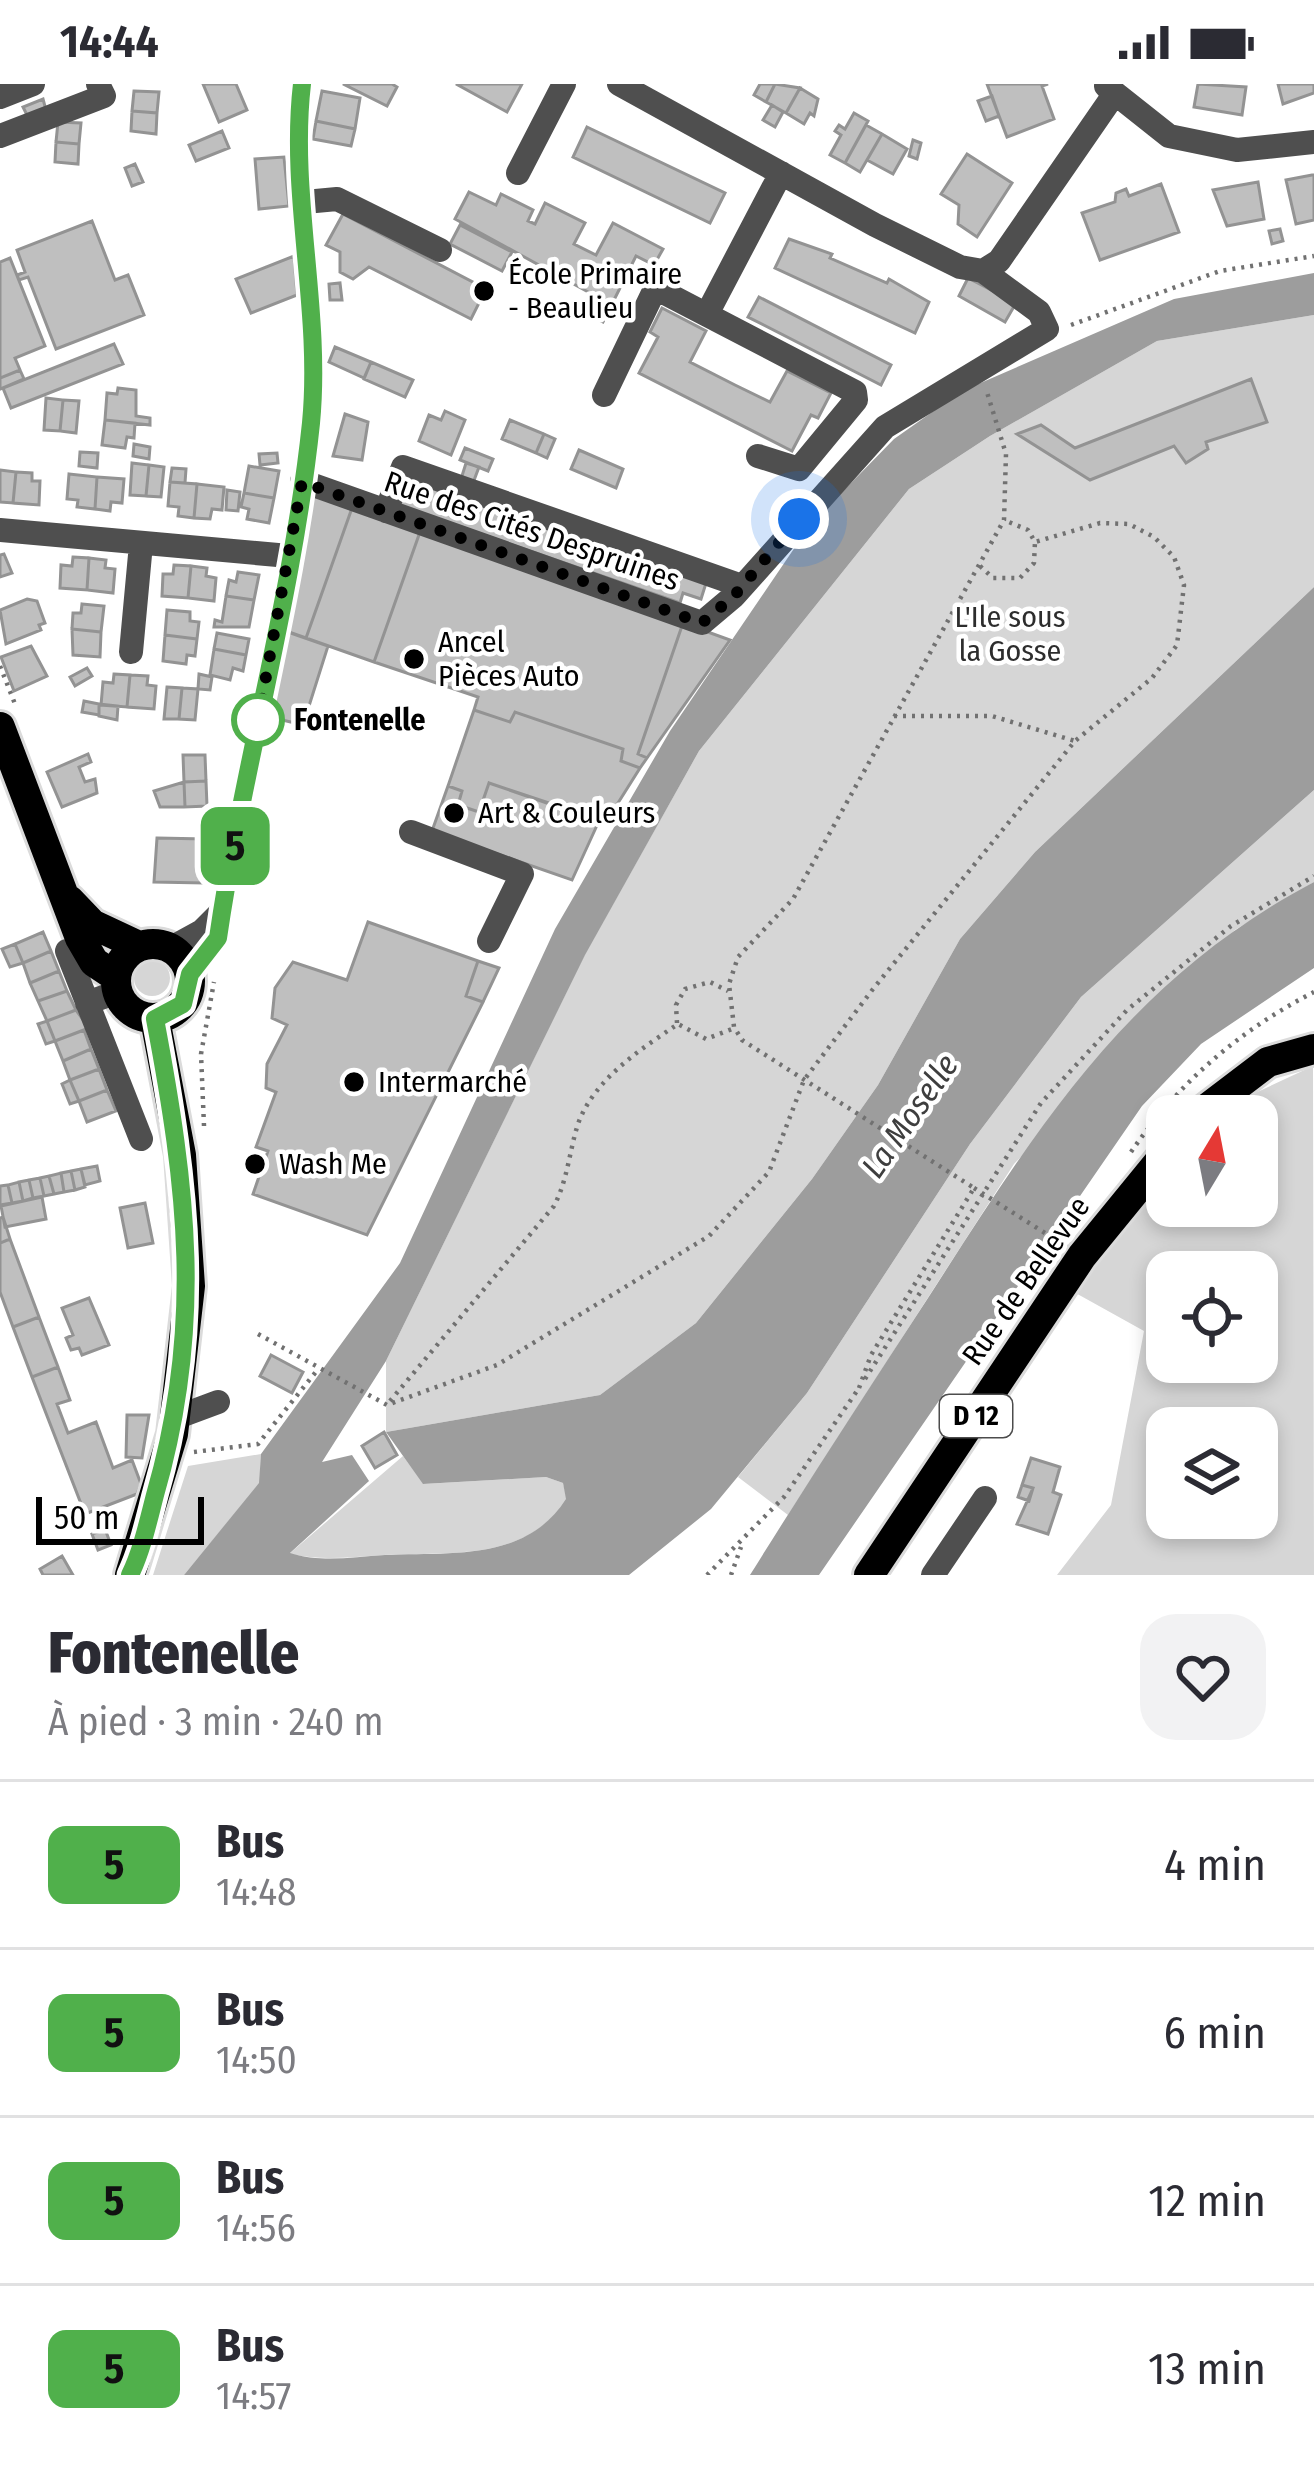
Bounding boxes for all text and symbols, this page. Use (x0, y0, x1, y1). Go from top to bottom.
text: 14:44 (60, 15, 159, 69)
place label: École Primaire - Beaulieu (508, 256, 682, 326)
marker: École Primaire - Beaulieu (471, 278, 497, 304)
street label: Rue des Cités Despruines (380, 464, 684, 598)
your location (769, 489, 829, 549)
park label: L'Ile sous la Gosse (955, 599, 1065, 669)
place label: Ancel Pièces Auto (438, 624, 580, 694)
marker: Ancel Pièces Auto (401, 646, 427, 672)
marker: Fontenelle (233, 695, 283, 745)
place label: Fontenelle (294, 702, 426, 738)
place label: Art & Couleurs (478, 795, 655, 831)
marker: Art & Couleurs (441, 800, 467, 826)
line badge: 5 (196, 807, 274, 885)
text: 5 (225, 821, 245, 871)
water label: La Moselle (853, 1047, 967, 1185)
place label: Intermarché (378, 1064, 527, 1100)
marker: Intermarché (341, 1069, 367, 1095)
north arrow (1146, 1095, 1278, 1227)
map controls (1146, 1095, 1278, 1539)
place label: Wash Me (279, 1146, 387, 1182)
marker: Wash Me (242, 1151, 268, 1177)
street label: Rue de Bellevue (955, 1190, 1097, 1372)
button: locate (1146, 1251, 1278, 1383)
road number: D 12 (940, 1395, 1012, 1437)
button: layers (1146, 1407, 1278, 1539)
scale bar (36, 1491, 204, 1544)
text: 50 m (54, 1498, 119, 1538)
button: heart (1140, 1614, 1266, 1740)
text: Fontenelle (48, 1620, 299, 1688)
text: À pied · 3 min · 240 m (48, 1699, 384, 1745)
text: Bus (216, 1815, 284, 1869)
text: 4 min (1164, 1838, 1266, 1892)
text: 5 (104, 1840, 124, 1890)
text: 14:48 (216, 1869, 297, 1915)
text: Bus (216, 1983, 284, 2037)
text: 6 min (1163, 2006, 1266, 2060)
text: 5 (104, 2008, 124, 2058)
text: 14:50 (216, 2037, 297, 2083)
text: Bus (216, 2151, 284, 2205)
text: 12 min (1148, 2174, 1266, 2228)
text: 5 (104, 2176, 124, 2226)
text: 14:56 (216, 2205, 296, 2251)
text: Bus (216, 2319, 284, 2373)
text: 13 min (1148, 2342, 1266, 2396)
text: 5 (104, 2344, 124, 2394)
text: 14:57 (216, 2373, 291, 2419)

